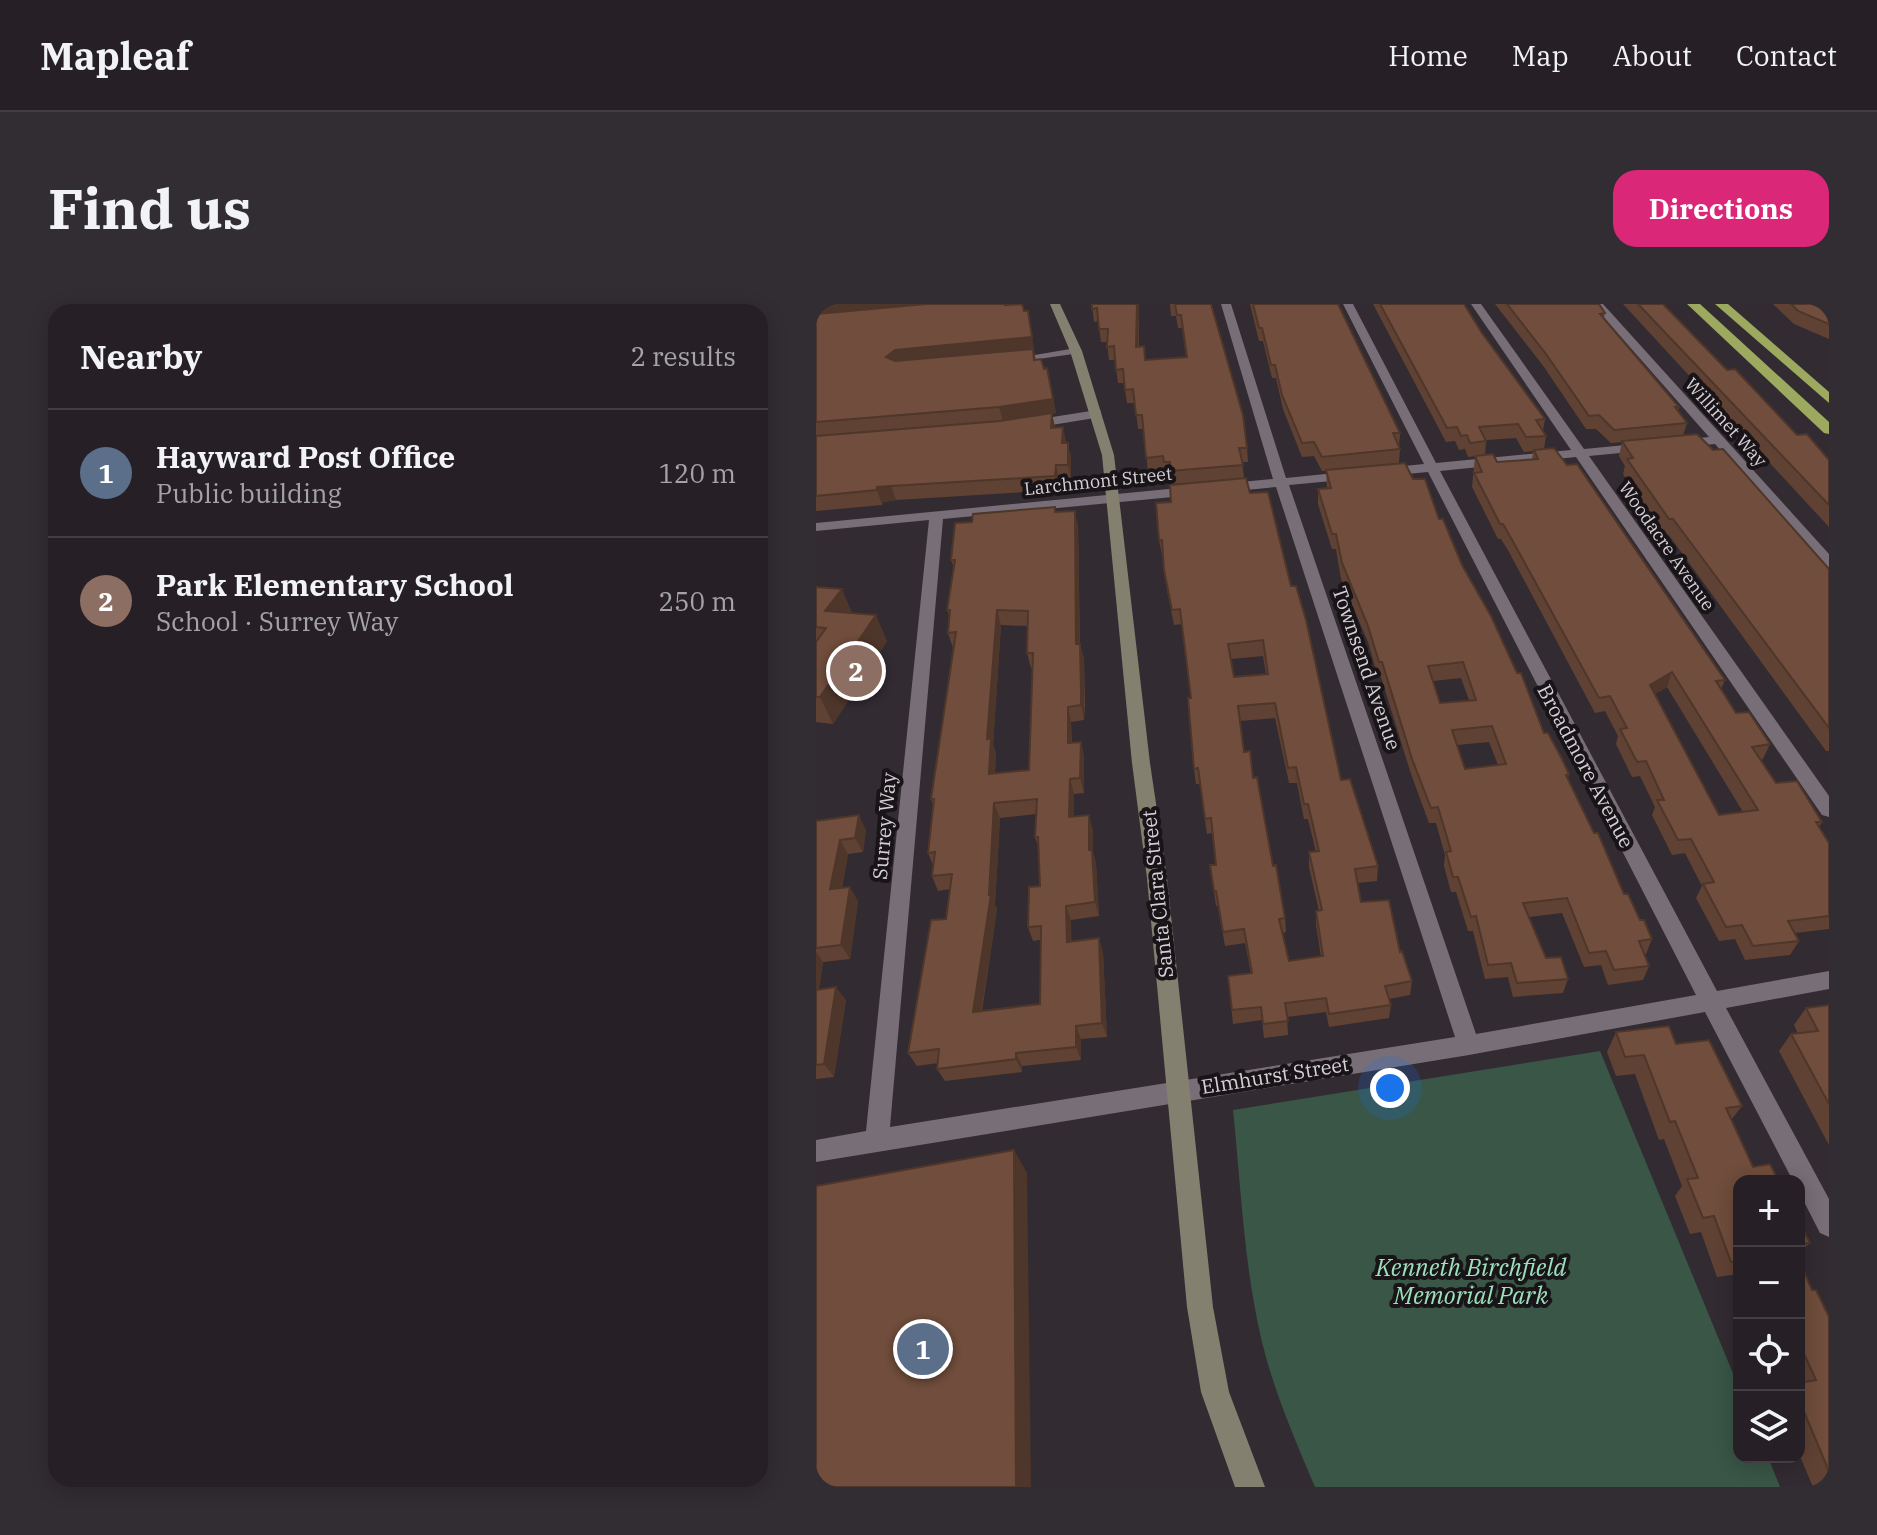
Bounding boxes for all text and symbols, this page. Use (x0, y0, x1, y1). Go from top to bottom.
text: Mapleaf (40, 31, 190, 80)
text: Home (1388, 37, 1468, 74)
text: Map (1512, 37, 1569, 74)
text: About (1613, 37, 1692, 74)
text: Contact (1736, 37, 1837, 74)
button: Directions (1613, 170, 1829, 247)
text: Find us (48, 172, 251, 244)
text: Nearby (80, 334, 202, 378)
text: 2 results (630, 339, 736, 373)
street label: Willimet Way (1680, 373, 1772, 472)
text: Hayward Post Office (156, 437, 455, 476)
text: 1 (98, 456, 114, 490)
text: 120 m (658, 456, 736, 490)
street label: Larchmont Street (1023, 462, 1173, 500)
text: Public building (156, 476, 342, 510)
street label: Woodacre Avenue (1614, 477, 1720, 615)
text: Park Elementary School (156, 565, 514, 604)
street label: Townsend Avenue (1326, 582, 1408, 754)
text: 2 (98, 584, 114, 618)
text: 250 m (658, 584, 736, 618)
text: School · Surrey Way (156, 604, 398, 638)
pin: 2 (830, 641, 882, 701)
street label: Broadmore Avenue (1531, 679, 1641, 853)
street label: Surrey Way (866, 771, 902, 881)
street label: Santa Clara Street (1135, 809, 1179, 979)
street label: Elmhurst Street (1199, 1050, 1351, 1100)
your location (1370, 1068, 1410, 1108)
map controls (1733, 1175, 1805, 1463)
button: + (1733, 1175, 1805, 1247)
button: − (1733, 1247, 1805, 1319)
park label: Kenneth Birchfield Memorial Park (1375, 1251, 1567, 1311)
pin: 1 (897, 1319, 949, 1379)
button: locate (1733, 1319, 1805, 1391)
button: layers (1733, 1391, 1805, 1463)

